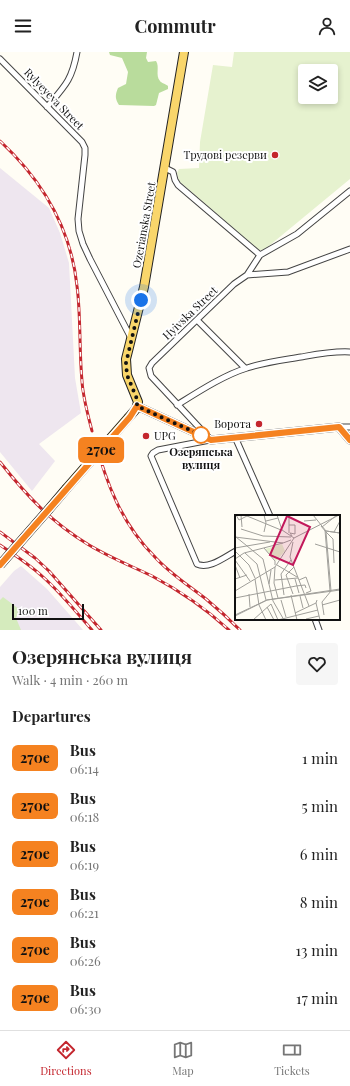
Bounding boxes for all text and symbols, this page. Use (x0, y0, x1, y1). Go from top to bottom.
text: Commutr (134, 14, 216, 38)
icon: menu (12, 15, 34, 37)
icon: person (316, 15, 338, 37)
map controls (298, 64, 338, 104)
button: layers (298, 64, 338, 104)
street label: Rylyeyeva Street (21, 65, 88, 133)
place label: Трудові резерви (183, 147, 267, 162)
marker: Трудові резерви (270, 150, 280, 160)
street label: Ozerianska Street (129, 180, 159, 269)
street label: Hyivska Street (159, 283, 220, 343)
your location (131, 290, 151, 310)
place label: Ворота (214, 416, 252, 431)
marker: Ворота (254, 419, 264, 429)
marker: Озерянська вулиця (192, 426, 210, 444)
place label: UPG (154, 428, 176, 443)
marker: UPG (141, 431, 151, 441)
line badge: 270е (73, 437, 129, 463)
text: 270е (86, 440, 116, 459)
place label: Озерянська вулиця (169, 444, 233, 472)
inset map (235, 515, 340, 620)
scale bar (12, 602, 84, 621)
text: 100 m (18, 603, 48, 618)
text: Озерянська вулиця (12, 643, 192, 669)
button: heart (296, 643, 338, 685)
text: Walk · 4 min · 260 m (12, 671, 128, 688)
text: Departures (12, 706, 91, 726)
text: Bus (70, 740, 96, 760)
text: 270е (20, 748, 50, 767)
text: 1 min (302, 748, 338, 768)
text: 06:14 (70, 760, 99, 777)
text: Bus (70, 788, 96, 808)
text: 270е (20, 796, 50, 815)
text: 5 min (302, 796, 338, 816)
text: 06:18 (70, 808, 99, 825)
text: Bus (70, 836, 96, 856)
text: 270е (20, 844, 50, 863)
text: 6 min (300, 844, 338, 864)
text: 06:19 (70, 856, 99, 873)
text: Bus (70, 884, 96, 904)
text: 270е (20, 892, 50, 911)
text: 8 min (300, 892, 338, 912)
text: 06:21 (70, 904, 99, 921)
text: Bus (70, 932, 96, 952)
text: 270е (20, 940, 50, 959)
text: 13 min (296, 940, 338, 960)
text: 06:26 (70, 952, 101, 969)
text: Bus (70, 980, 96, 1000)
text: 270е (20, 988, 50, 1007)
text: 17 min (296, 988, 338, 1008)
text: 06:30 (70, 1000, 101, 1017)
tab: Directions (40, 1039, 92, 1078)
tab: Map (172, 1039, 194, 1078)
tab: Tickets (274, 1039, 310, 1078)

